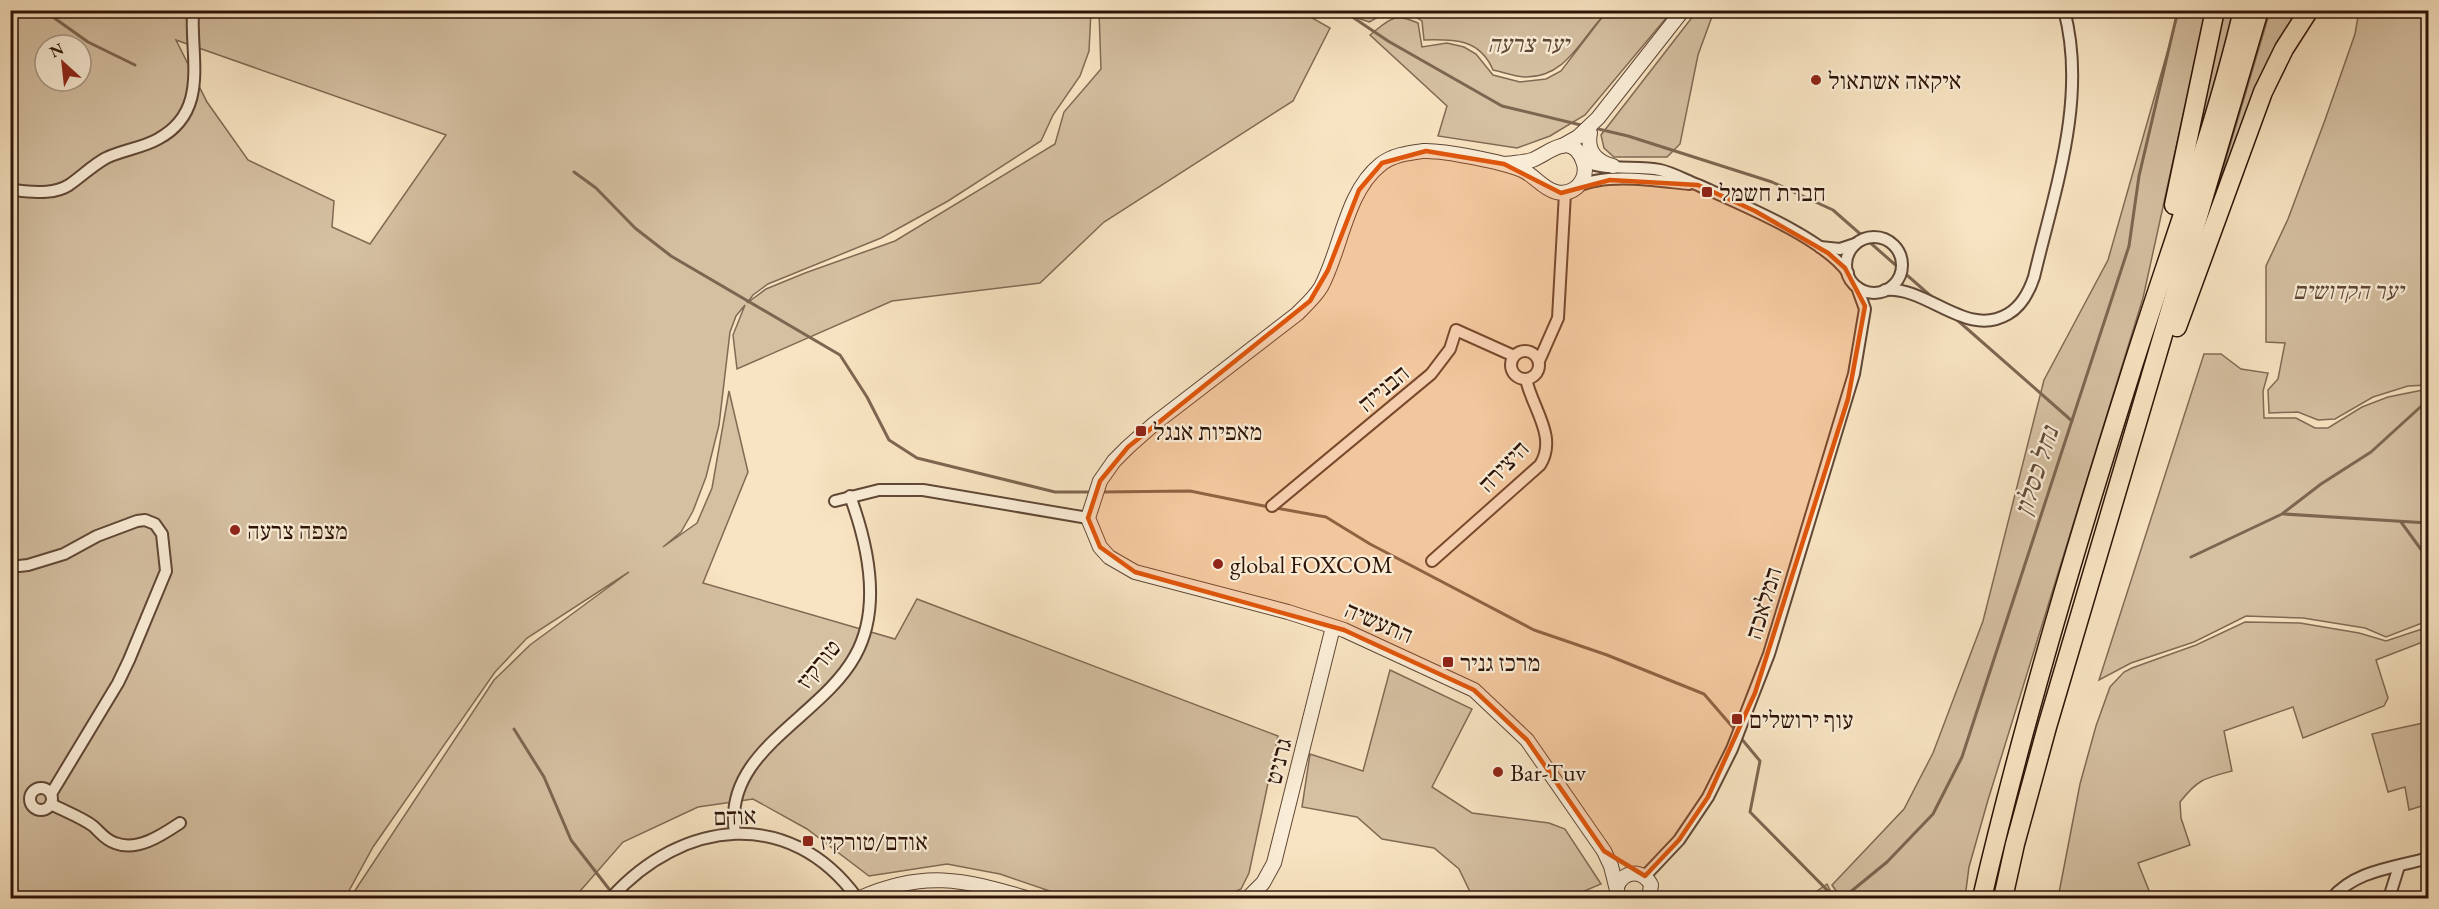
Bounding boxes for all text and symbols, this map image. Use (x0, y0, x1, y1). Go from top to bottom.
park label: יער צרעה (1487, 28, 1571, 59)
north arrow (33, 33, 93, 93)
text: N (46, 38, 67, 62)
place label: איקאה אשתאול (1828, 65, 1962, 96)
marker: איקאה אשתאול (1809, 73, 1823, 87)
place label: חברת חשמל (1719, 177, 1826, 208)
marker: חברת חשמל (1700, 185, 1714, 199)
park label: יער הקדושים (2293, 275, 2406, 306)
street label: הבנייה (1351, 357, 1415, 419)
place label: מאפיות אנגל (1153, 416, 1262, 447)
water label: נחל כסלון (2006, 420, 2067, 520)
marker: מאפיות אנגל (1134, 424, 1148, 438)
street label: היצירה (1471, 433, 1535, 499)
place label: מצפה צרעה (247, 515, 348, 546)
marker: מצפה צרעה (228, 523, 242, 537)
place label: global FOXCOM (1230, 549, 1393, 580)
marker: global FOXCOM (1211, 557, 1225, 571)
street label: המלאכה (1737, 563, 1789, 643)
street label: התעשיה (1340, 594, 1418, 650)
street label: טורקיז (789, 633, 847, 695)
place label: מרכז גניר (1460, 647, 1540, 678)
marker: מרכז גניר (1441, 655, 1455, 669)
place label: עוף ירושלים (1749, 704, 1853, 735)
marker: עוף ירושלים (1730, 712, 1744, 726)
street label: גרניט (1257, 735, 1299, 787)
place label: Bar-Tuv (1510, 757, 1587, 788)
marker: Bar-Tuv (1491, 765, 1505, 779)
street label: אודם (713, 800, 757, 832)
place label: אודם/טורקיז (820, 826, 928, 857)
marker: אודם/טורקיז (801, 834, 815, 848)

